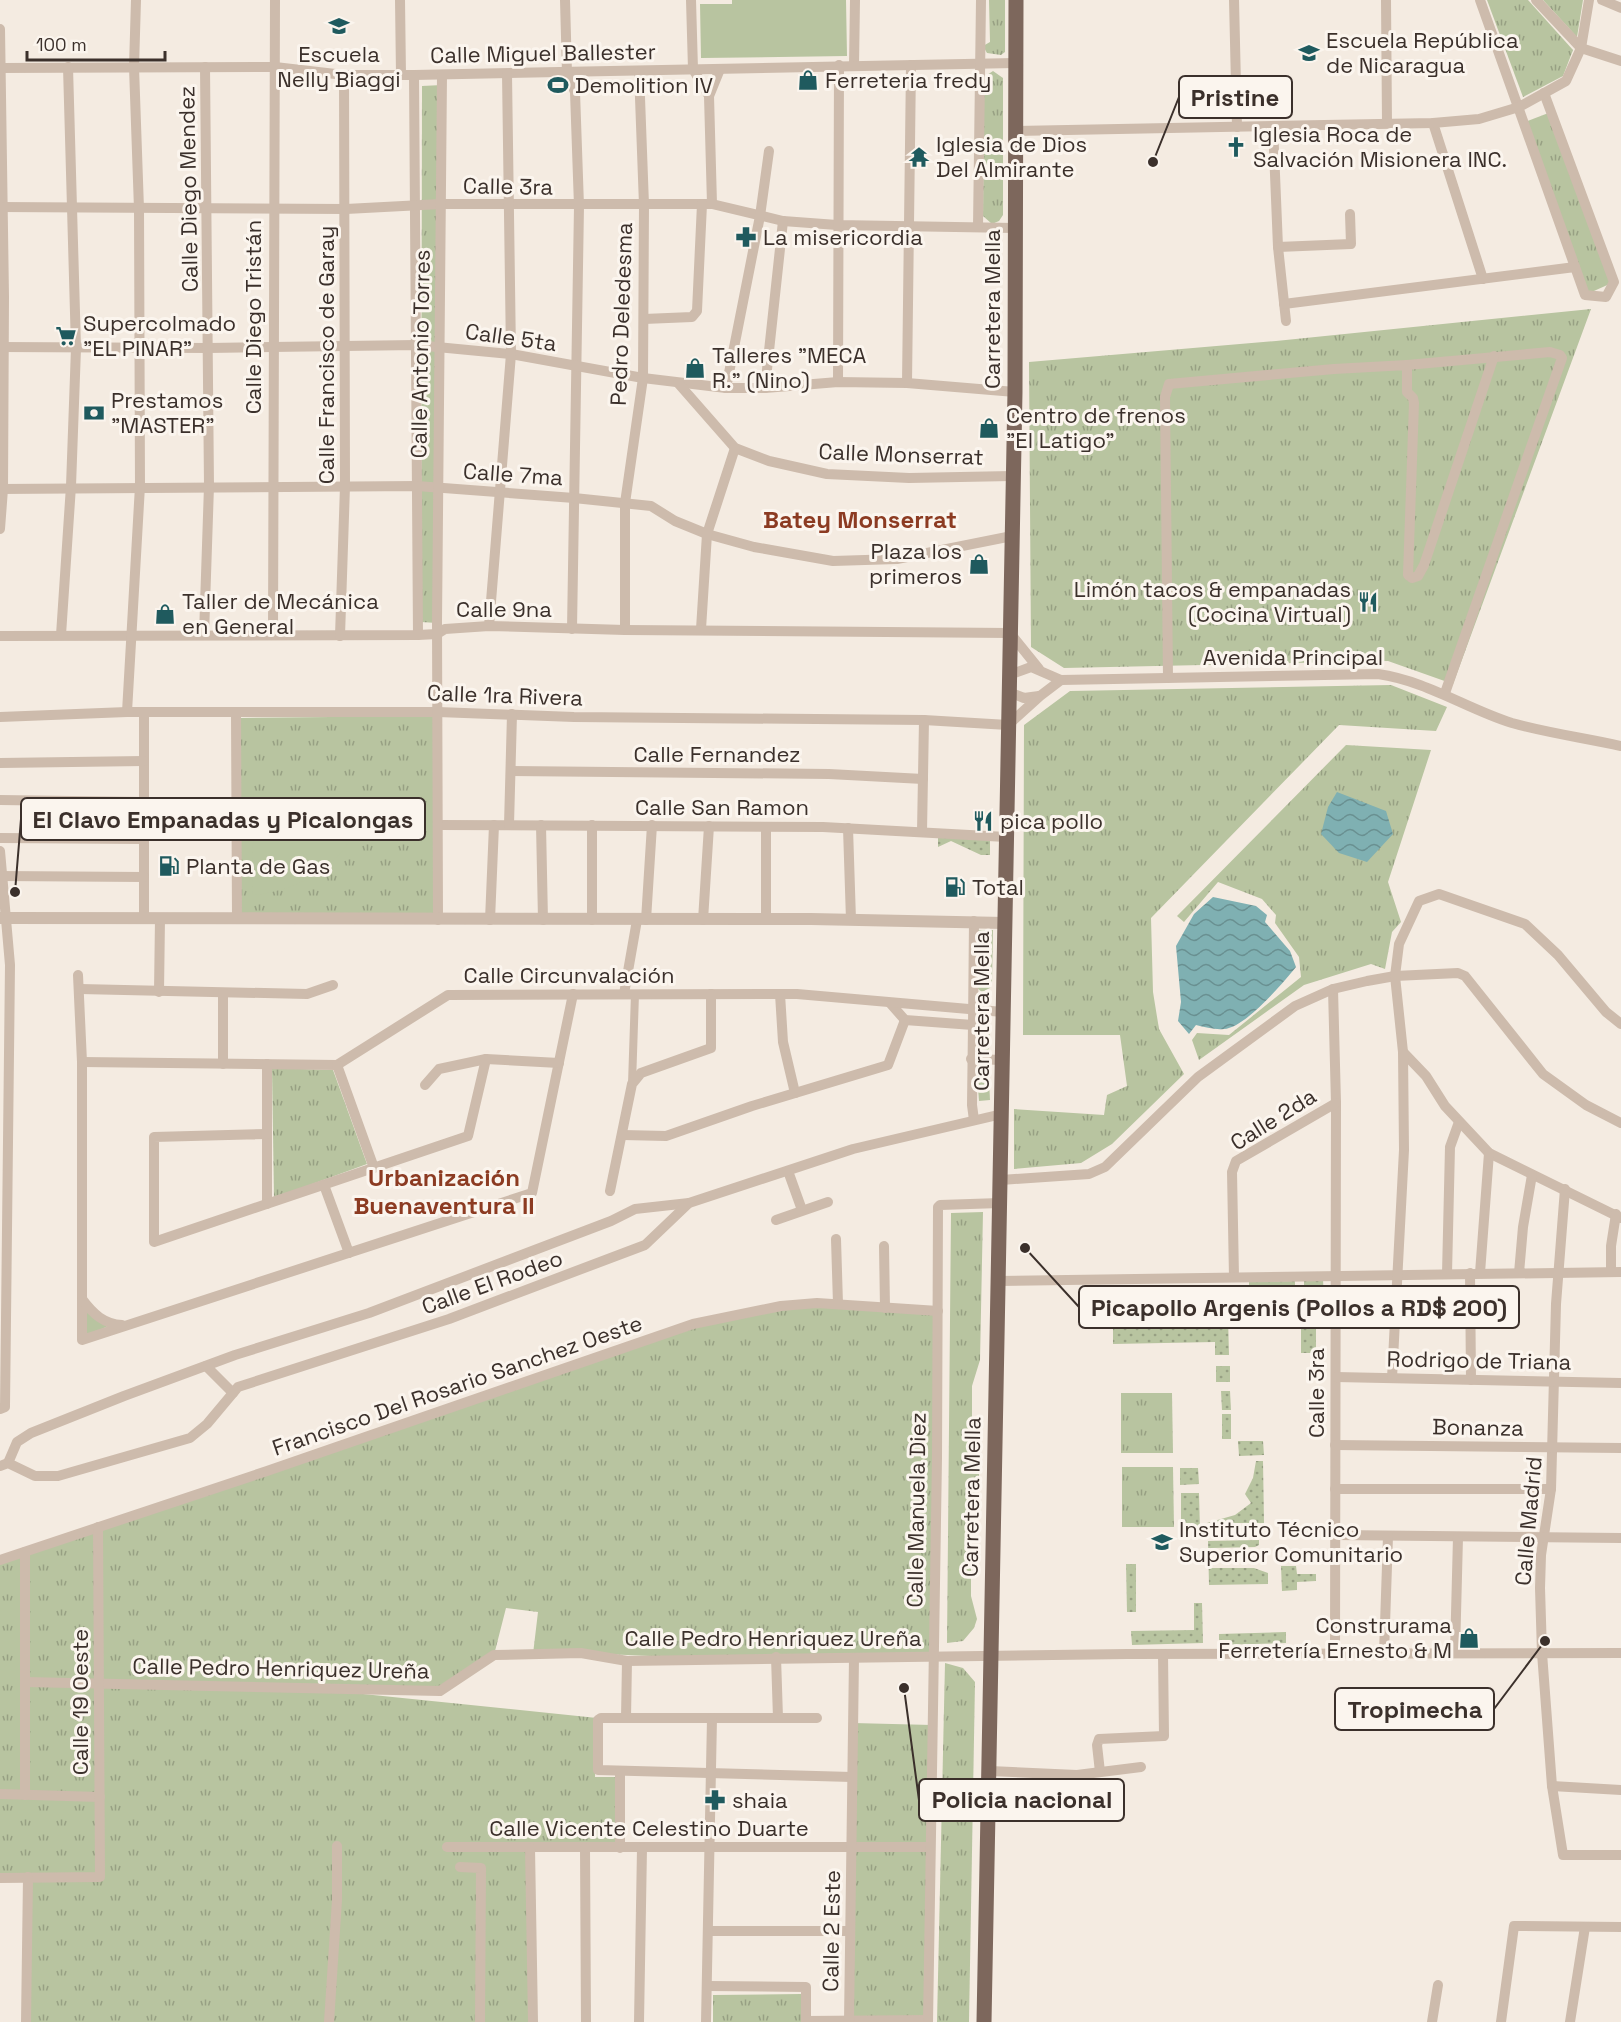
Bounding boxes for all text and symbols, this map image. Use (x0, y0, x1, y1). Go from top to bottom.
school or university icon: Escuela Nelly Biaggi (327, 14, 351, 38)
scale bar (27, 24, 165, 62)
place label: Escuela República de Nicaragua (1326, 26, 1519, 79)
text: 100 m (36, 33, 87, 56)
street label: Calle Miguel Ballester (430, 37, 656, 69)
place label: Escuela Nelly Biaggi (277, 40, 401, 93)
school or university icon: Escuela República de Nicaragua (1297, 41, 1321, 65)
place label: Ferreteria fredy (825, 66, 992, 94)
shop icon: Ferreteria fredy (796, 68, 820, 92)
place label: Demolition IV (575, 71, 714, 99)
sports icon: Demolition IV (546, 73, 570, 97)
callout: Pristine (1179, 76, 1292, 118)
text: Pristine (1191, 82, 1279, 113)
street label: Calle Diego Mendez (172, 86, 204, 292)
place label: Iglesia Roca de Salvación Misionera INC. (1253, 120, 1507, 173)
place label: Iglesia de Dios Del Almirante (936, 130, 1087, 183)
church icon: Iglesia Roca de Salvación Misionera INC. (1224, 135, 1248, 159)
temple icon: Iglesia de Dios Del Almirante (907, 145, 931, 169)
street label: Calle 3ra (463, 171, 554, 201)
street label: Calle Diego Tristán (239, 220, 267, 414)
street label: Pedro Deledesma (604, 221, 638, 406)
place label: La misericordia (763, 223, 923, 251)
pharmacy icon: La misericordia (734, 225, 758, 249)
street label: Calle Francisco de Garay (312, 226, 340, 484)
street label: Carretera Mella (978, 229, 1006, 389)
street label: Calle Antonio Torres (404, 249, 436, 459)
place label: Supercolmado "EL PINAR" (83, 309, 236, 362)
street label: Calle 5ta (463, 317, 559, 357)
supermarket icon: Supercolmado "EL PINAR" (54, 324, 78, 348)
place label: Talleres "MECA R." (Nino) (712, 341, 866, 394)
shop icon: Talleres "MECA R." (Nino) (683, 356, 707, 380)
place label: Prestamos "MASTER" (111, 386, 223, 439)
bank icon: Prestamos "MASTER" (82, 401, 106, 425)
place label: Centro de frenos "El Latigo" (1006, 401, 1186, 454)
shop icon: Centro de frenos "El Latigo" (977, 416, 1001, 440)
street label: Calle Monserrat (818, 437, 984, 471)
street label: Calle 7ma (462, 457, 564, 491)
district label: Batey Monserrat (763, 504, 957, 535)
place label: Plaza los primeros (869, 537, 962, 590)
shop icon: Plaza los primeros (967, 552, 991, 576)
place label: Limón tacos & empanadas (Cocina Virtual) (1074, 575, 1351, 628)
place label: Taller de Mecánica en General (182, 587, 379, 640)
restaurant icon: Limón tacos & empanadas (Cocina Virtual) (1356, 590, 1380, 614)
street label: Calle 9na (456, 595, 552, 623)
shop icon: Taller de Mecánica en General (153, 602, 177, 626)
street label: Avenida Principal (1203, 643, 1383, 671)
street label: Calle 1ra Rivera (427, 678, 584, 712)
street label: Calle Fernandez (633, 740, 801, 768)
street label: Calle San Ramon (635, 793, 809, 821)
callout: El Clavo Empanadas y Picalongas (21, 798, 425, 840)
text: El Clavo Empanadas y Picalongas (33, 804, 413, 835)
place label: pica pollo (1000, 807, 1103, 835)
restaurant icon: pica pollo (971, 809, 995, 833)
place label: Planta de Gas (186, 852, 330, 880)
fuel station icon: Planta de Gas (157, 854, 181, 878)
place label: Total (972, 873, 1024, 901)
fuel station icon: Total (943, 875, 967, 899)
street label: Carretera Mella (967, 931, 995, 1091)
street label: Calle Circunvalación (464, 961, 674, 989)
street label: Calle 2da (1225, 1081, 1322, 1156)
district label: Urbanización Buenaventura II (353, 1162, 535, 1221)
street label: Calle El Rodeo (418, 1244, 566, 1320)
callout: Picapollo Argenis (Pollos a RD$ 200) (1079, 1286, 1519, 1328)
text: Picapollo Argenis (Pollos a RD$ 200) (1091, 1292, 1507, 1323)
street label: Francisco Del Rosario Sanchez Oeste (268, 1308, 646, 1462)
street label: Rodrigo de Triana (1386, 1344, 1572, 1376)
street label: Calle 3ra (1302, 1348, 1330, 1438)
street label: Calle Manuela Diez (900, 1412, 932, 1608)
street label: Bonanza (1432, 1412, 1524, 1442)
street label: Carretera Mella (956, 1416, 986, 1577)
street label: Calle Madrid (1508, 1455, 1548, 1587)
place label: Instituto Técnico Superior Comunitario (1179, 1515, 1403, 1568)
school or university icon: Instituto Técnico Superior Comunitario (1150, 1530, 1174, 1554)
place label: Construrama Ferretería Ernesto & M (1218, 1611, 1452, 1664)
street label: Calle Pedro Henriquez Ureña (624, 1624, 922, 1652)
shop icon: Construrama Ferretería Ernesto & M (1457, 1626, 1481, 1650)
street label: Calle 19 Oeste (66, 1629, 94, 1775)
street label: Calle Pedro Henriquez Ureña (132, 1651, 430, 1685)
callout: Tropimecha (1335, 1688, 1494, 1730)
text: Tropimecha (1348, 1694, 1483, 1725)
callout: Policia nacional (919, 1779, 1124, 1821)
text: Policia nacional (932, 1784, 1112, 1815)
place label: shaia (732, 1786, 788, 1814)
pharmacy icon: shaia (703, 1788, 727, 1812)
street label: Calle Vicente Celestino Duarte (489, 1814, 809, 1842)
street label: Calle 2 Este (816, 1870, 846, 1992)

